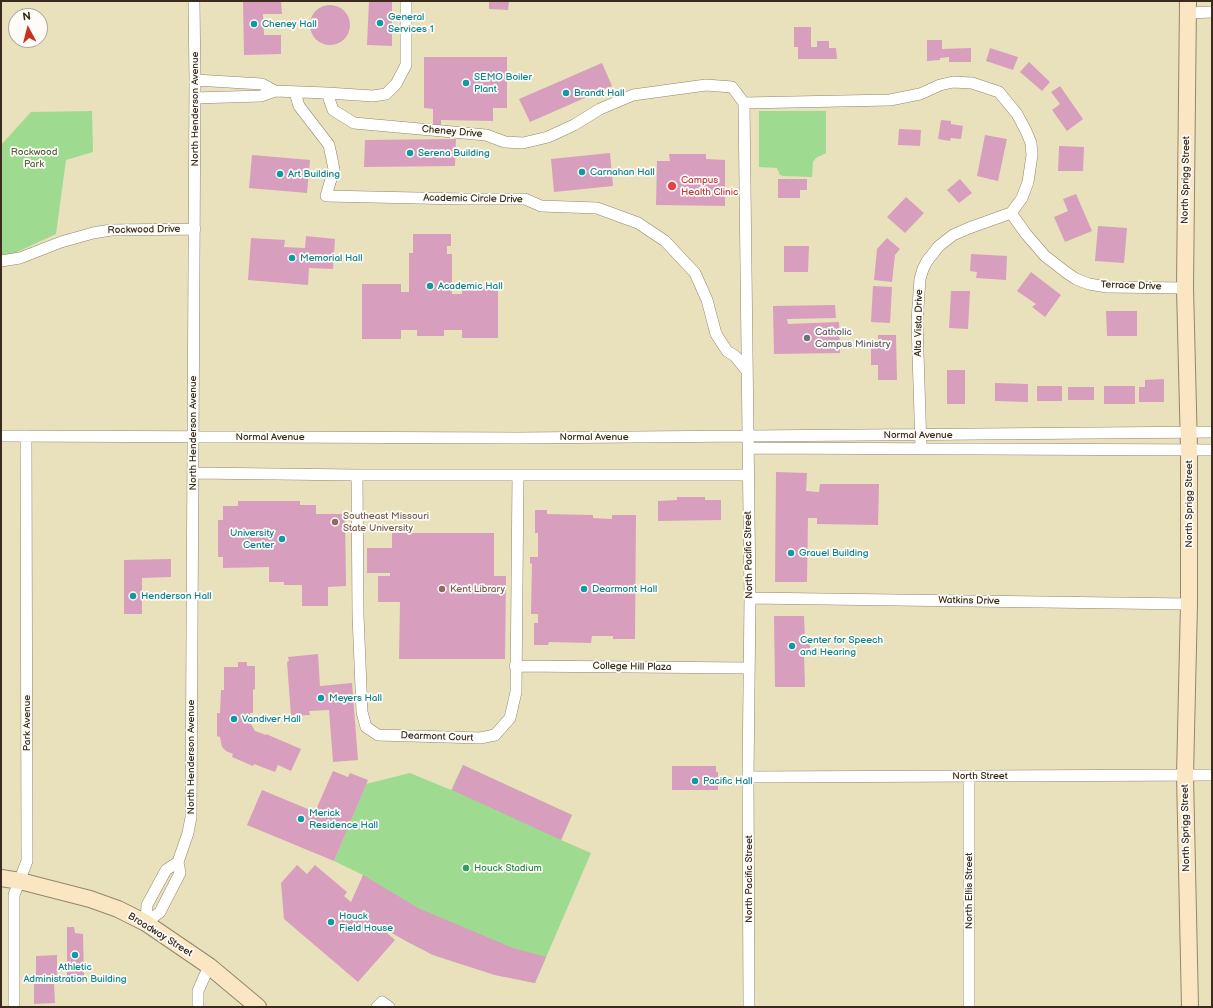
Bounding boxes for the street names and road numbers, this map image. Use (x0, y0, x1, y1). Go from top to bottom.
street label: North Henderson Avenue (189, 52, 201, 166)
street label: Cheney Drive (421, 123, 483, 141)
street label: North Sprigg Street (1179, 136, 1193, 224)
street label: Academic Circle Drive (423, 192, 523, 206)
street label: Rockwood Drive (107, 223, 181, 237)
street label: Terrace Drive (1100, 279, 1162, 293)
street label: Alta Vista Drive (912, 289, 926, 357)
street label: North Henderson Avenue (187, 376, 199, 490)
street label: Normal Avenue (883, 429, 953, 441)
street label: Normal Avenue (235, 431, 305, 443)
street label: Normal Avenue (559, 431, 629, 443)
street label: North Sprigg Street (1183, 460, 1195, 548)
street label: North Pacific Street (742, 511, 756, 599)
street label: Watkins Drive (938, 594, 1000, 608)
street label: College Hill Plaza (593, 660, 671, 674)
street label: Park Avenue (21, 695, 33, 751)
street label: North Henderson Avenue (185, 700, 197, 814)
street label: Dearmont Court (400, 730, 474, 744)
street label: North Street (952, 770, 1008, 782)
street label: North Sprigg Street (1179, 784, 1193, 872)
street label: North Pacific Street (743, 835, 755, 923)
street label: North Ellis Street (963, 853, 975, 929)
street label: Broadway Street (125, 910, 195, 960)

